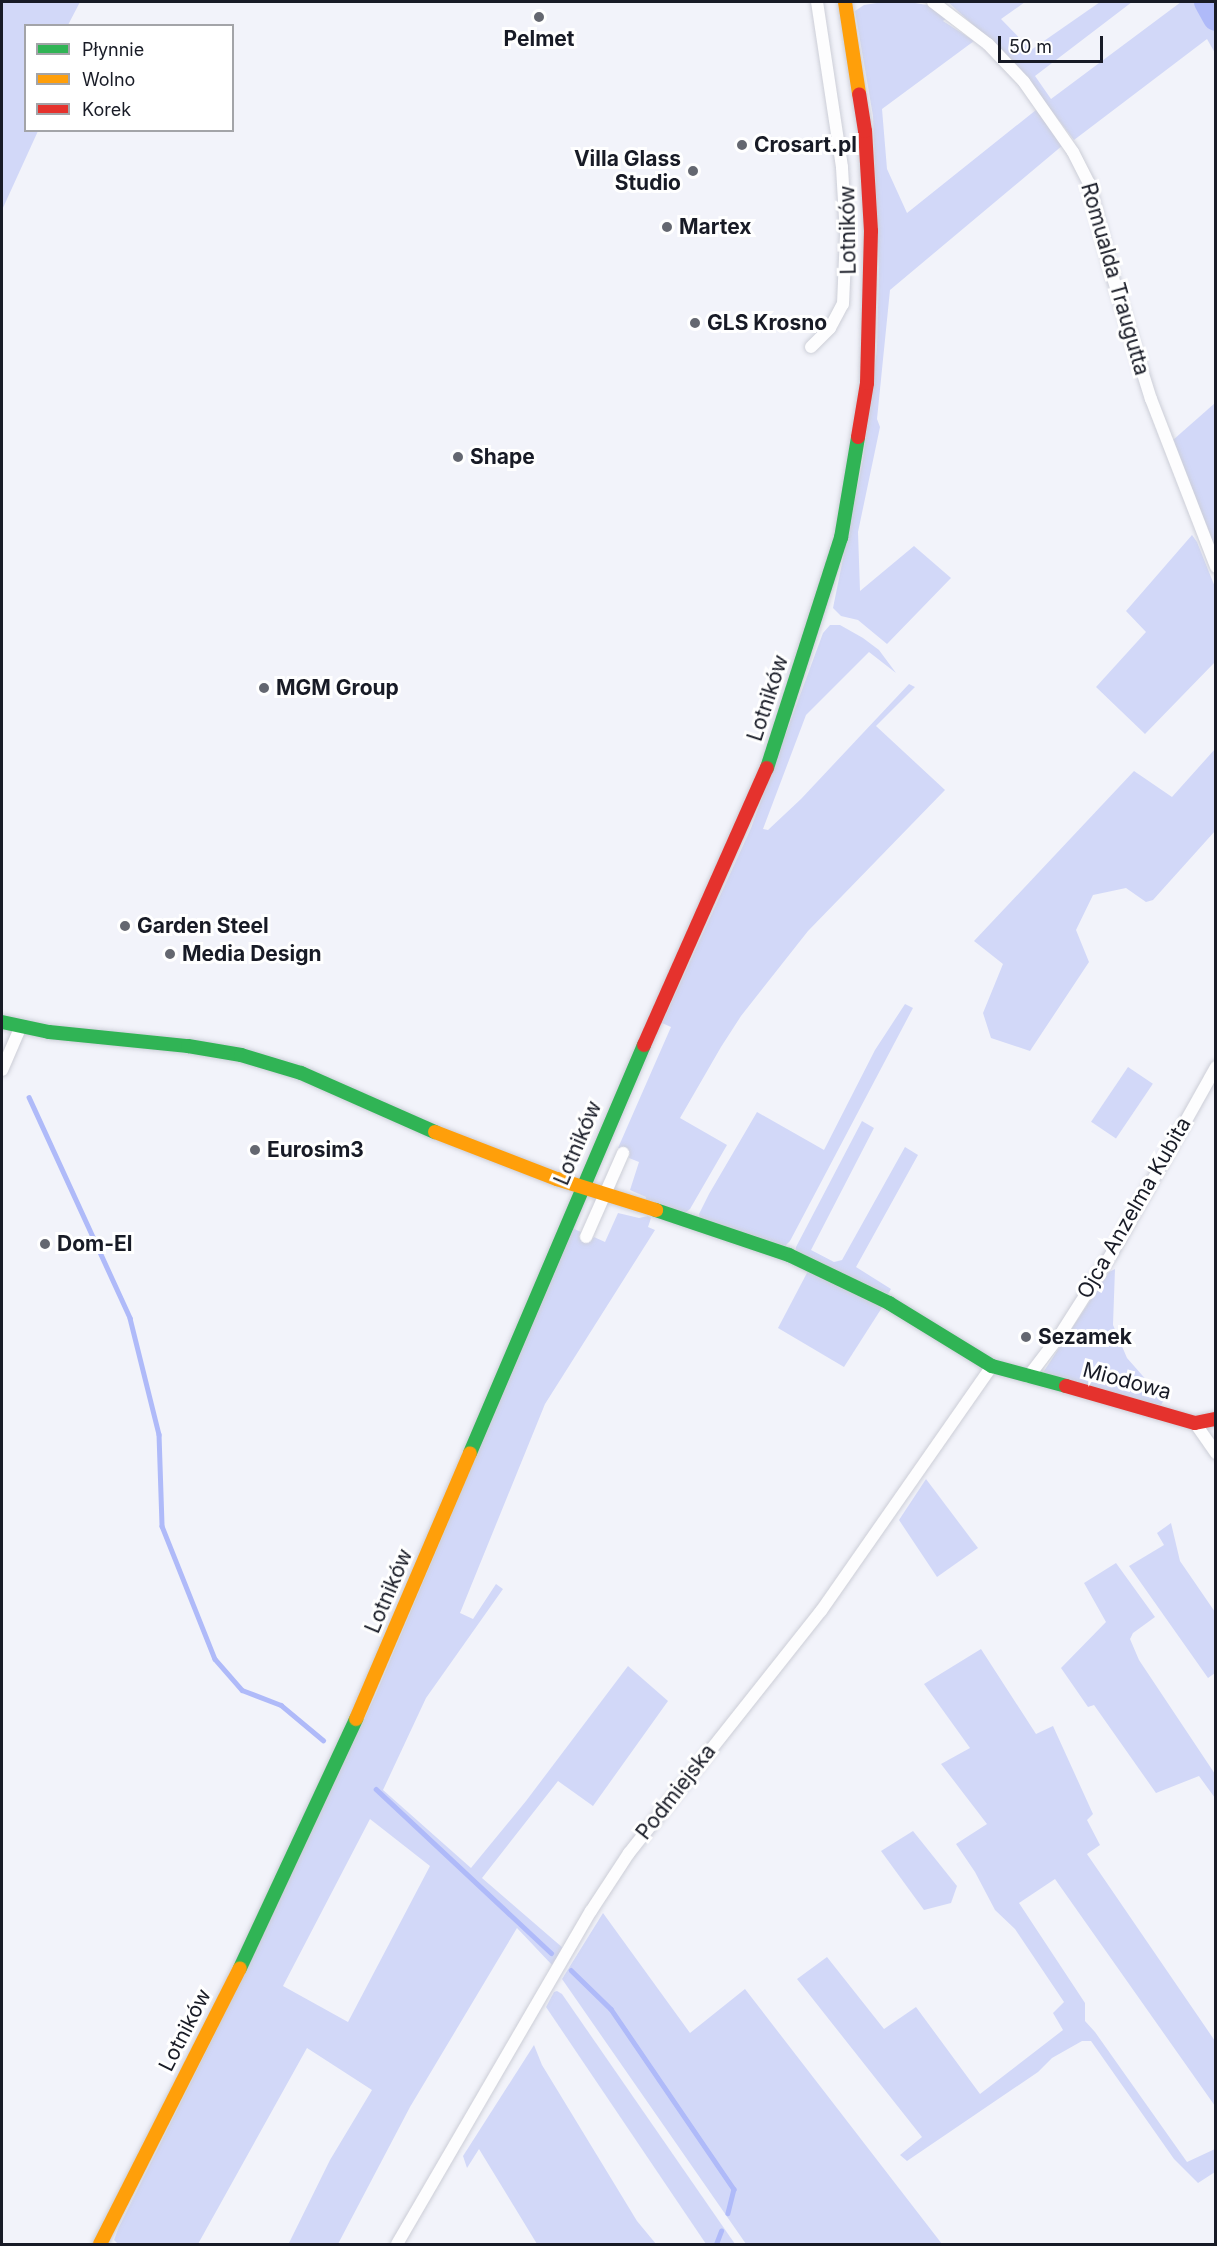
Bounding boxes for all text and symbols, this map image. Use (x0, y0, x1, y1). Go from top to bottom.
marker: Pelmet (532, 10, 546, 24)
legend (24, 24, 234, 132)
scale bar (1001, 24, 1106, 62)
place label: Pelmet (504, 26, 574, 52)
text: 50 m (1009, 36, 1052, 57)
text: Płynnie (82, 39, 144, 60)
text: Wolno (82, 69, 135, 90)
text: Korek (82, 99, 131, 120)
place label: Crosart.pl (754, 132, 857, 158)
marker: Crosart.pl (735, 138, 749, 152)
place label: Villa Glass Studio (574, 146, 681, 196)
marker: Villa Glass Studio (686, 164, 700, 178)
street label: Romualda Traugutta (1075, 180, 1155, 378)
street label: Lotników (835, 185, 861, 275)
place label: Martex (679, 214, 751, 240)
marker: Martex (660, 220, 674, 234)
place label: GLS Krosno (707, 310, 827, 336)
marker: GLS Krosno (688, 316, 702, 330)
place label: Shape (470, 444, 535, 470)
marker: Shape (451, 450, 465, 464)
street label: Lotników (742, 652, 794, 744)
place label: MGM Group (276, 675, 399, 701)
marker: MGM Group (257, 681, 271, 695)
place label: Garden Steel (137, 913, 269, 939)
marker: Garden Steel (118, 919, 132, 933)
place label: Media Design (182, 941, 322, 967)
marker: Media Design (163, 947, 177, 961)
street label: Lotników (549, 1097, 607, 1189)
street label: Ojca Anzelma Kubita (1072, 1113, 1196, 1303)
place label: Eurosim3 (267, 1137, 364, 1163)
marker: Eurosim3 (248, 1143, 262, 1157)
place label: Dom-El (57, 1231, 132, 1257)
marker: Dom-El (38, 1237, 52, 1251)
place label: Sezamek (1038, 1324, 1132, 1350)
marker: Sezamek (1019, 1330, 1033, 1344)
street label: Miodowa (1080, 1357, 1174, 1405)
street label: Lotników (360, 1545, 418, 1637)
street label: Podmiejska (631, 1739, 721, 1845)
street label: Lotników (154, 1985, 216, 2075)

